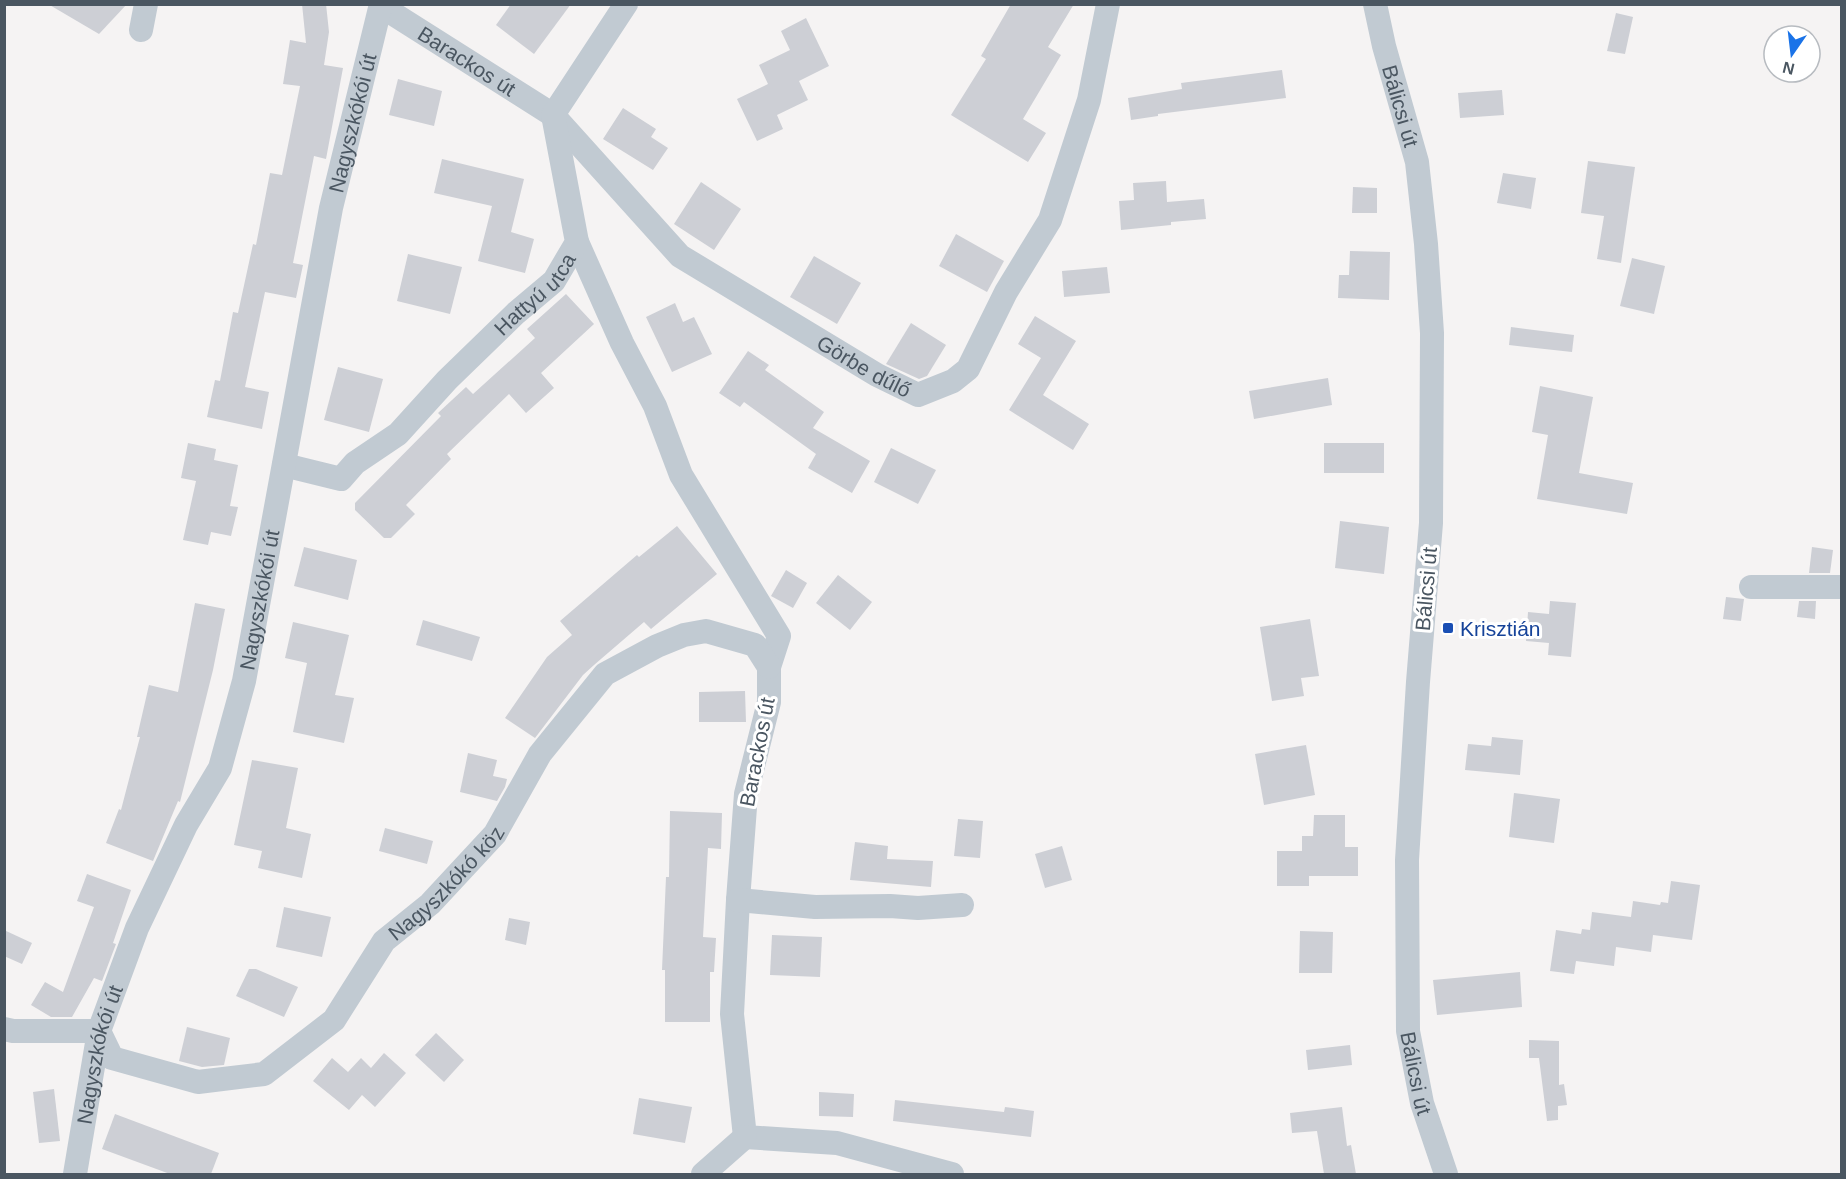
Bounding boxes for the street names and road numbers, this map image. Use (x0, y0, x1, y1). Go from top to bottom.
street label: Barackos út (414, 21, 520, 100)
street label: Nagyszkókói út (324, 51, 380, 195)
street label: Bálicsi út (1378, 62, 1424, 149)
street label: Hattyú utca (489, 249, 580, 339)
street label: Görbe dűlő (813, 330, 915, 401)
street label: Nagyszkókói út (235, 528, 283, 672)
street label: Bálicsi út (1411, 546, 1441, 632)
street label: Barackos út (735, 695, 779, 809)
street label: Nagyszkókó köz (384, 822, 508, 945)
street label: Nagyszkókói út (72, 982, 127, 1126)
street label: Bálicsi út (1397, 1030, 1437, 1118)

